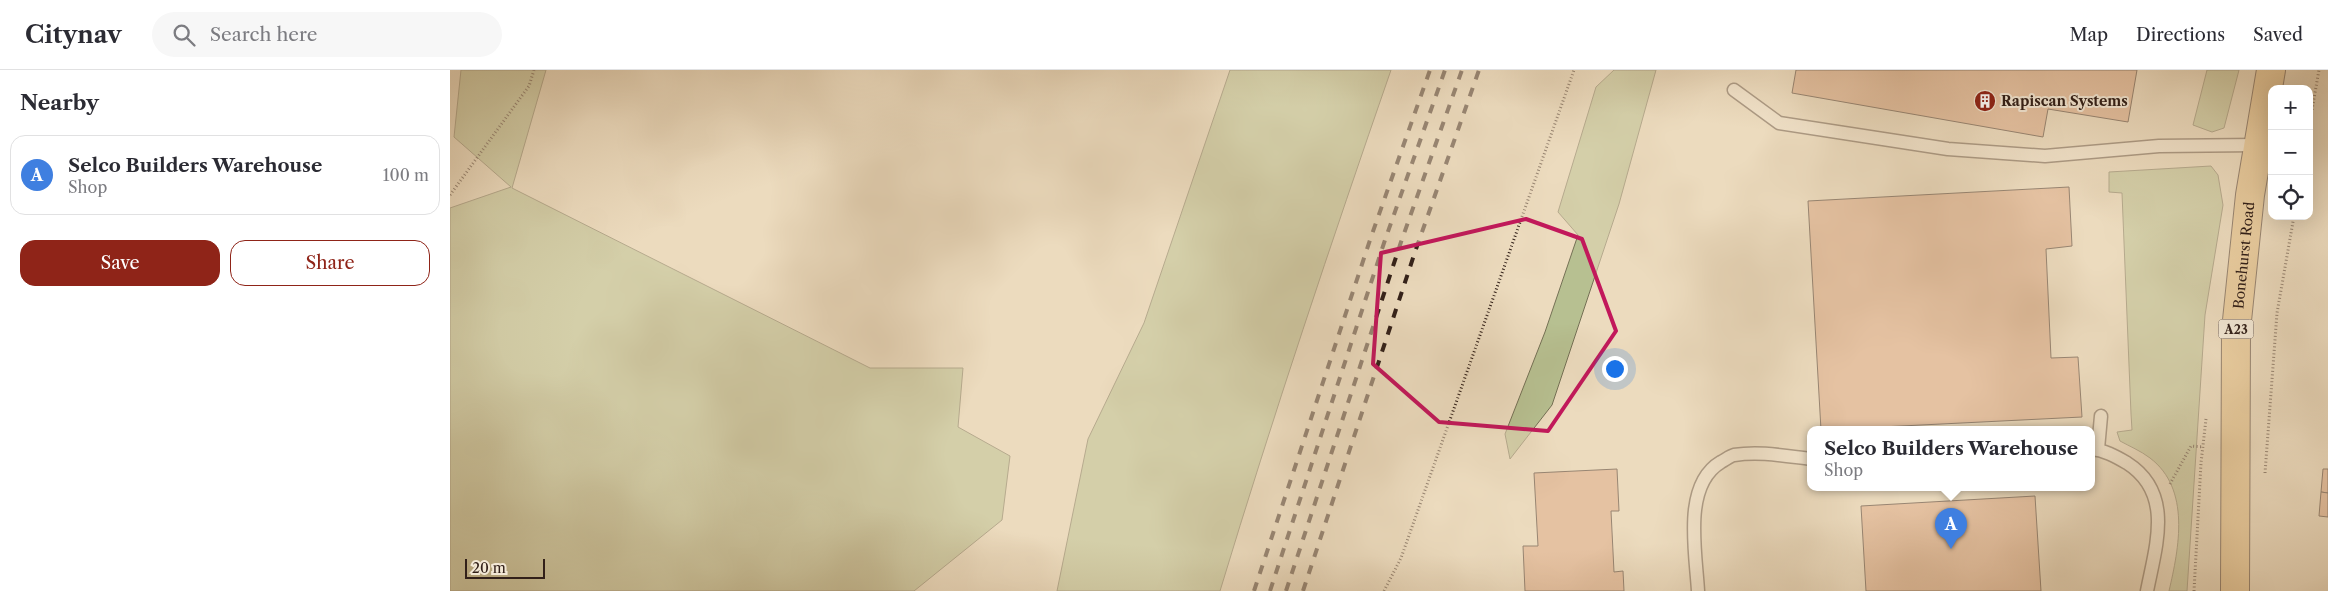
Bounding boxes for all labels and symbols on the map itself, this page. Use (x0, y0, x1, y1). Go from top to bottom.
building icon: Rapiscan Systems (1973, 89, 1997, 113)
place label: Rapiscan Systems (2001, 92, 2128, 110)
street label: Bonehurst Road (2229, 200, 2258, 310)
road number: A23 (2218, 320, 2254, 338)
your location (1602, 356, 1628, 382)
pin: A (1935, 508, 1967, 549)
scale bar (465, 556, 545, 579)

